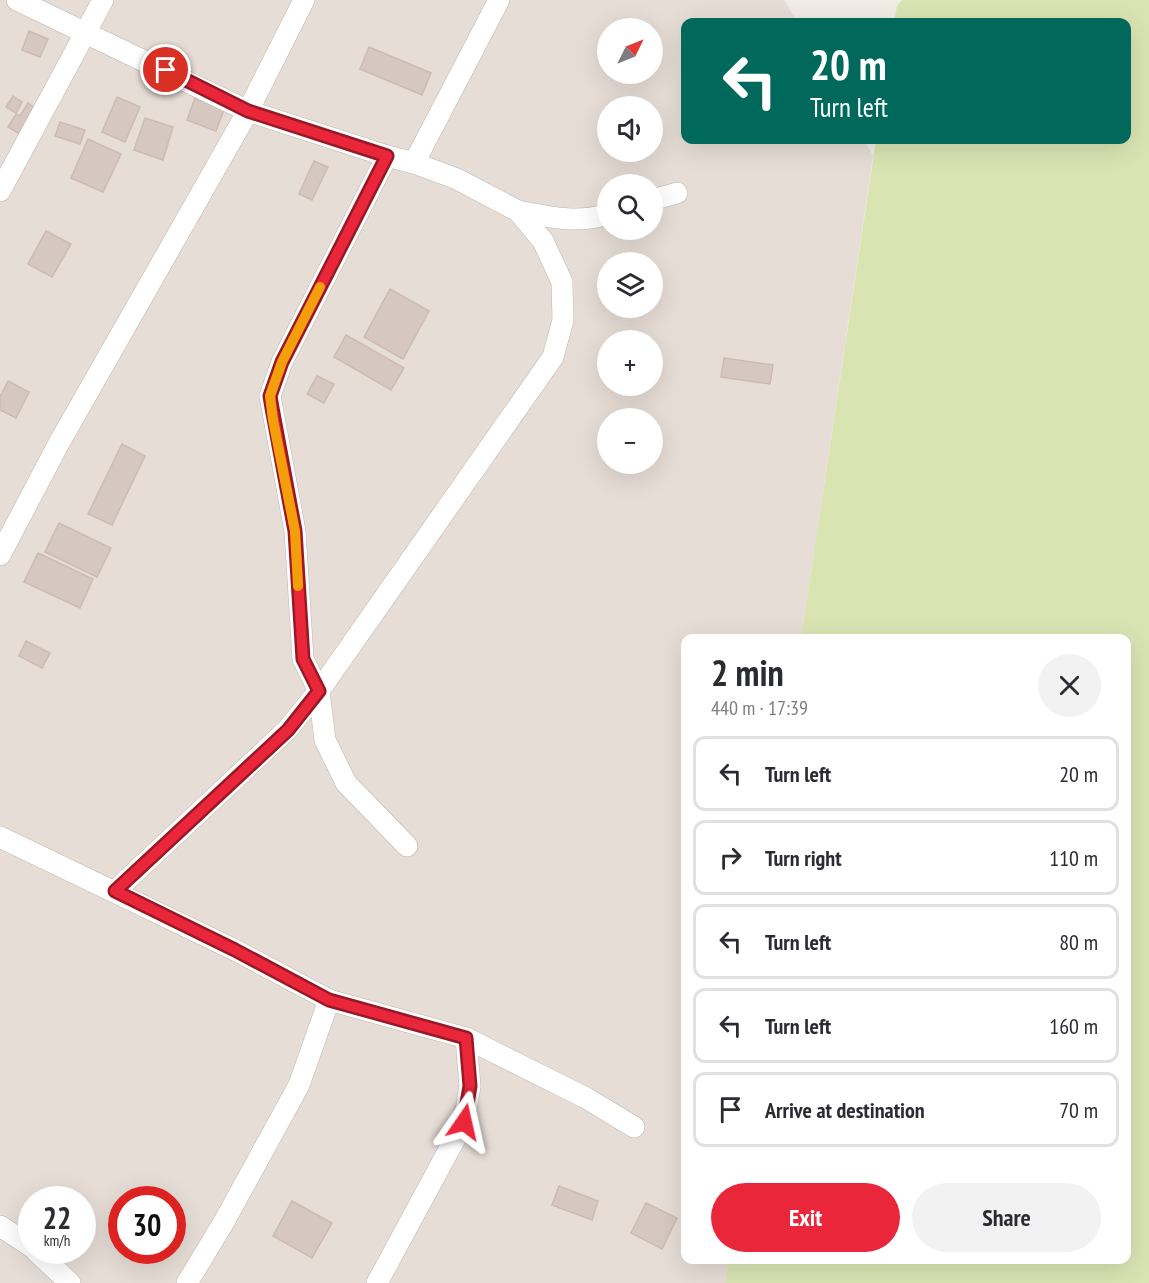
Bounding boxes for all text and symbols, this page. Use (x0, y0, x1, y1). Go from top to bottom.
north arrow (597, 18, 663, 84)
map controls (597, 18, 663, 474)
text: 20 m (810, 37, 887, 92)
icon: left (711, 42, 789, 120)
pin (140, 44, 191, 95)
icon: arrive (149, 53, 182, 86)
text: Turn left (810, 90, 888, 124)
button: sound (597, 96, 663, 162)
button: search (597, 174, 663, 240)
button: layers (597, 252, 663, 318)
button: + (597, 330, 663, 396)
button: − (597, 408, 663, 474)
text: 2 min (711, 649, 784, 696)
button: close (1038, 654, 1101, 717)
text: 440 m · 17:39 (711, 695, 808, 721)
icon: left (714, 757, 747, 790)
text: Turn left (765, 760, 831, 788)
text: 20 m (1059, 760, 1098, 788)
icon: right (714, 841, 747, 874)
text: Turn right (765, 844, 842, 872)
text: 110 m (1049, 844, 1098, 872)
icon: left (714, 925, 747, 958)
text: Turn left (765, 928, 831, 956)
text: 80 m (1059, 928, 1098, 956)
icon: left (714, 1009, 747, 1042)
text: Turn left (765, 1012, 831, 1040)
text: 160 m (1049, 1012, 1098, 1040)
position arrow (432, 1090, 496, 1154)
icon: arrive (714, 1093, 747, 1126)
text: Arrive at destination (765, 1096, 925, 1124)
text: 70 m (1059, 1096, 1098, 1124)
button: Exit (711, 1183, 900, 1252)
button: Share (912, 1183, 1101, 1252)
speed limit sign: 30 (108, 1186, 186, 1264)
text: 22 (43, 1198, 71, 1237)
text: km/h (44, 1231, 70, 1250)

